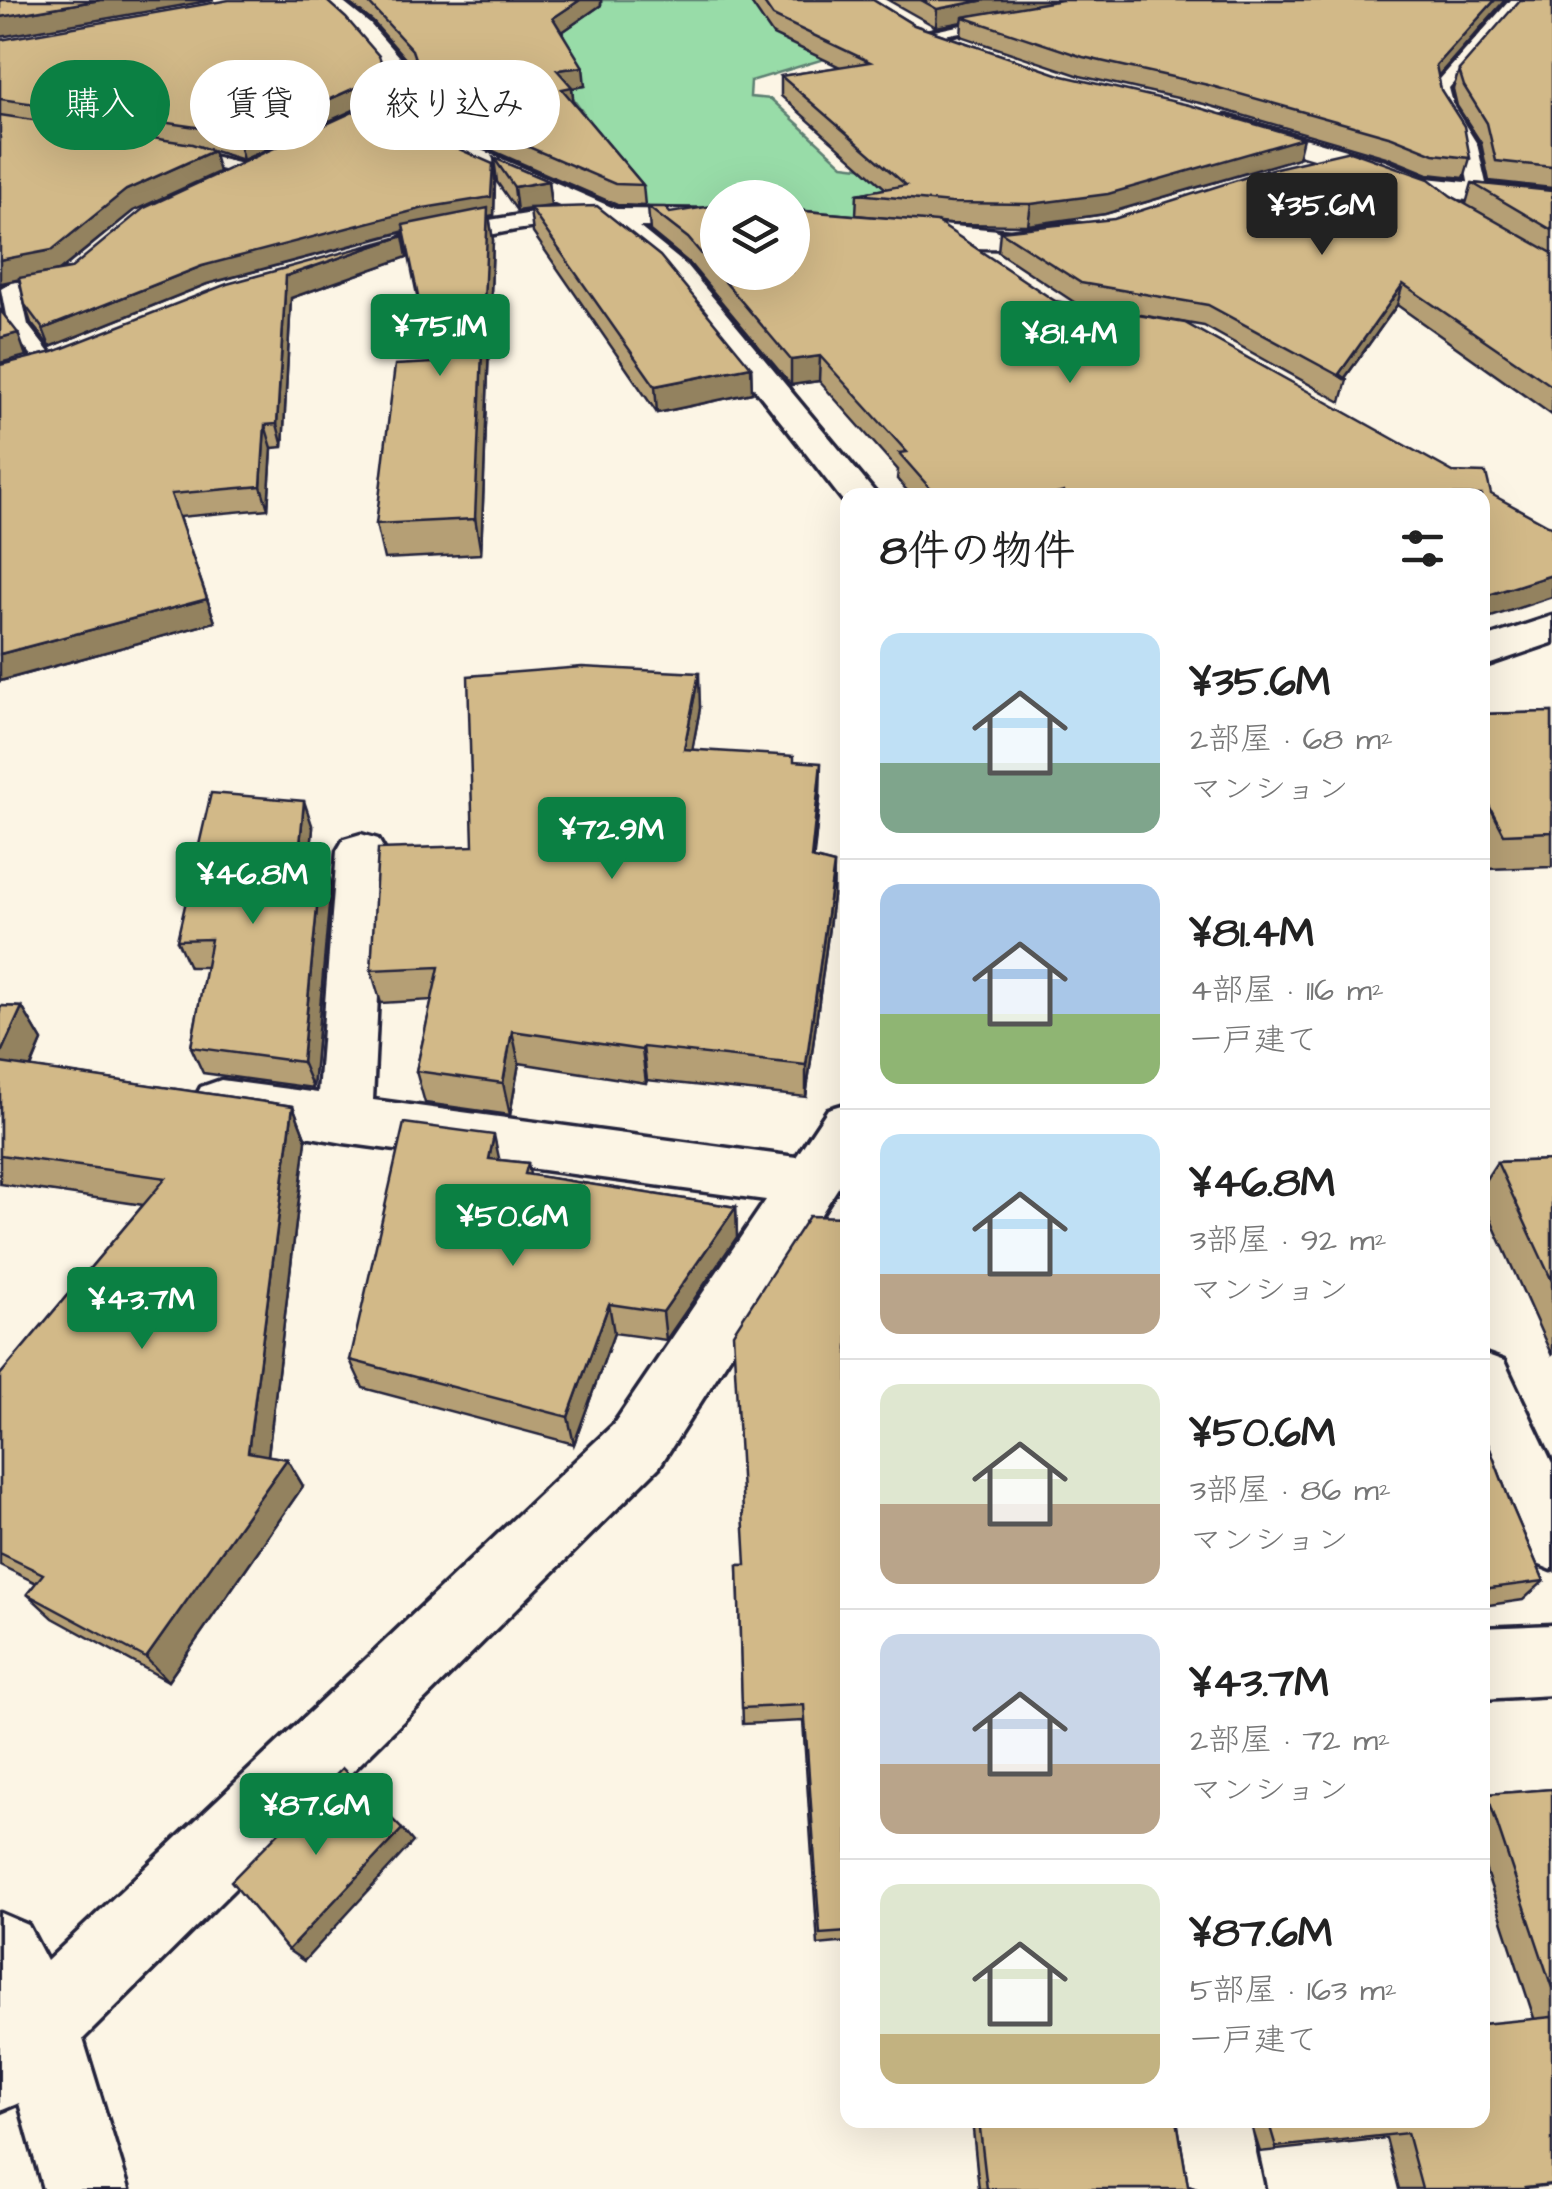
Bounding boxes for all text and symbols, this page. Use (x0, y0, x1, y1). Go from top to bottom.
chip: 購入 (30, 60, 170, 150)
chip: 賃貸 (190, 60, 330, 150)
chip: 絞り込み (350, 60, 560, 150)
pin: ¥35.6M (1241, 173, 1403, 258)
map controls (700, 180, 810, 290)
button: layers (700, 180, 810, 290)
text: ¥35.6M (1268, 183, 1376, 228)
pin: ¥75.1M (359, 294, 521, 379)
pin: ¥81.4M (989, 301, 1151, 386)
text: ¥75.1M (393, 304, 487, 349)
text: ¥81.4M (1023, 311, 1117, 356)
icon: filters (1395, 521, 1450, 576)
text: 8件の物件 (880, 523, 1075, 581)
text: ¥35.6M (1190, 654, 1331, 712)
icon: home (960, 673, 1080, 793)
text: 2部屋 · 68 m² (1190, 717, 1393, 762)
text: マンション (1190, 767, 1349, 812)
pin: ¥72.9M (531, 797, 693, 882)
text: ¥72.9M (560, 807, 664, 852)
pin: ¥46.8M (172, 842, 334, 927)
text: ¥46.8M (198, 852, 308, 897)
text: ¥81.4M (1190, 905, 1314, 963)
icon: home (960, 924, 1080, 1044)
text: 4部屋 · 116 m² (1190, 968, 1384, 1013)
text: 一戸建て (1190, 1018, 1318, 1063)
text: ¥46.8M (1190, 1155, 1335, 1213)
icon: home (960, 1174, 1080, 1294)
pin: ¥50.6M (432, 1184, 594, 1269)
text: ¥50.6M (458, 1194, 568, 1239)
text: 3部屋 · 92 m² (1190, 1218, 1387, 1263)
pin: ¥43.7M (61, 1267, 223, 1352)
text: マンション (1190, 1268, 1349, 1313)
text: ¥43.7M (89, 1277, 195, 1322)
text: ¥50.6M (1190, 1405, 1336, 1463)
icon: home (960, 1424, 1080, 1544)
text: 3部屋 · 86 m² (1190, 1468, 1391, 1513)
text: マンション (1190, 1518, 1349, 1563)
text: ¥43.7M (1190, 1655, 1329, 1713)
icon: home (960, 1674, 1080, 1794)
text: 2部屋 · 72 m² (1190, 1718, 1390, 1763)
text: マンション (1190, 1768, 1349, 1813)
pin: ¥87.6M (235, 1773, 397, 1858)
text: ¥87.6M (262, 1783, 370, 1828)
text: ¥87.6M (1190, 1905, 1333, 1963)
icon: home (960, 1924, 1080, 2044)
text: 5部屋 · 163 m² (1190, 1968, 1397, 2013)
text: 一戸建て (1190, 2018, 1318, 2063)

